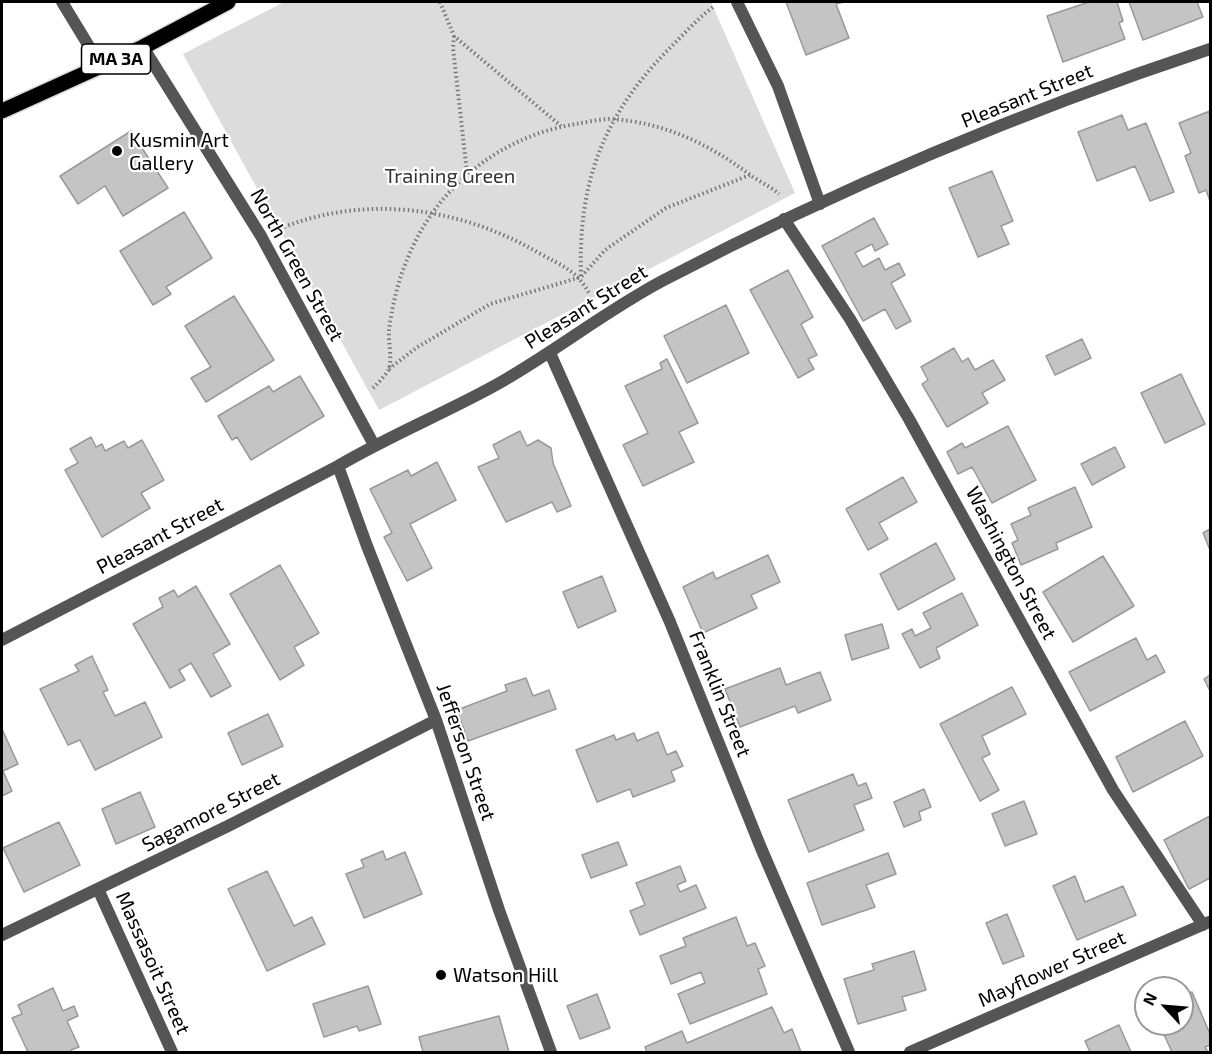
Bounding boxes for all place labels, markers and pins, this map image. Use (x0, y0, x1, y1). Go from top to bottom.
place label: Kusmin Art Gallery (129, 128, 229, 175)
marker: Kusmin Art Gallery (110, 144, 124, 158)
place label: Watson Hill (453, 963, 558, 987)
marker: Watson Hill (434, 968, 448, 982)

